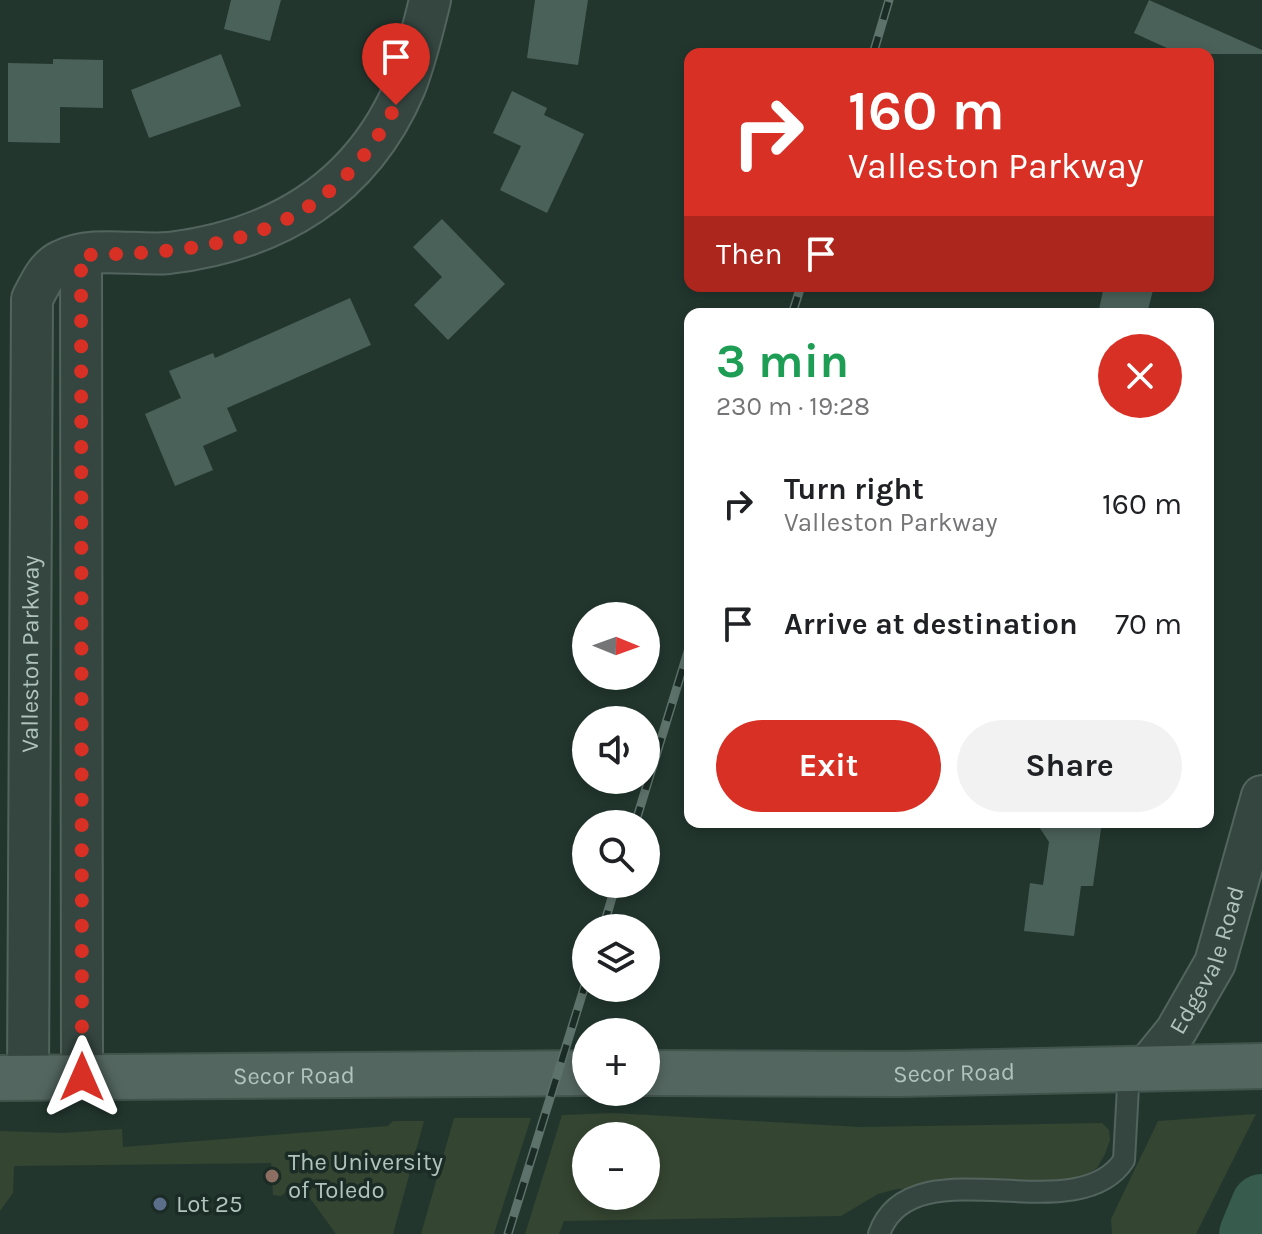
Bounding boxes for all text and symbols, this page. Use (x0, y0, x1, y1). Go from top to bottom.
pin (362, 23, 430, 105)
icon: arrive (374, 35, 418, 79)
text: 160 m (848, 78, 1005, 143)
icon: right (716, 80, 820, 184)
text: Valleston Parkway (848, 145, 1144, 187)
icon: arrive (799, 232, 843, 276)
text: Then (716, 236, 783, 272)
text: 3 min (716, 333, 849, 389)
button: close (1098, 334, 1182, 418)
text: 230 m · 19:28 (716, 391, 870, 422)
text: Turn right (784, 471, 924, 507)
icon: right (716, 482, 760, 526)
text: 160 m (1102, 486, 1182, 522)
text: Valleston Parkway (784, 507, 998, 538)
street label: Valleston Parkway (16, 555, 45, 753)
north arrow (572, 602, 660, 690)
map controls (572, 602, 660, 1210)
icon: arrive (716, 602, 760, 646)
text: Arrive at destination (784, 606, 1078, 642)
text: 70 m (1115, 606, 1182, 642)
button: sound (572, 706, 660, 794)
button: Exit (716, 720, 941, 812)
button: Share (957, 720, 1182, 812)
button: search (572, 810, 660, 898)
street label: Edgevale Road (1163, 883, 1250, 1039)
button: layers (572, 914, 660, 1002)
button: + (572, 1018, 660, 1106)
position arrow (40, 1035, 124, 1119)
street label: Secor Road (893, 1057, 1015, 1088)
street label: Secor Road (233, 1061, 355, 1090)
button: − (572, 1122, 660, 1210)
place label: The University of Toledo (288, 1148, 443, 1204)
marker: The University of Toledo (263, 1167, 281, 1185)
place label: Lot 25 (176, 1190, 243, 1218)
marker: Lot 25 (151, 1195, 169, 1213)

